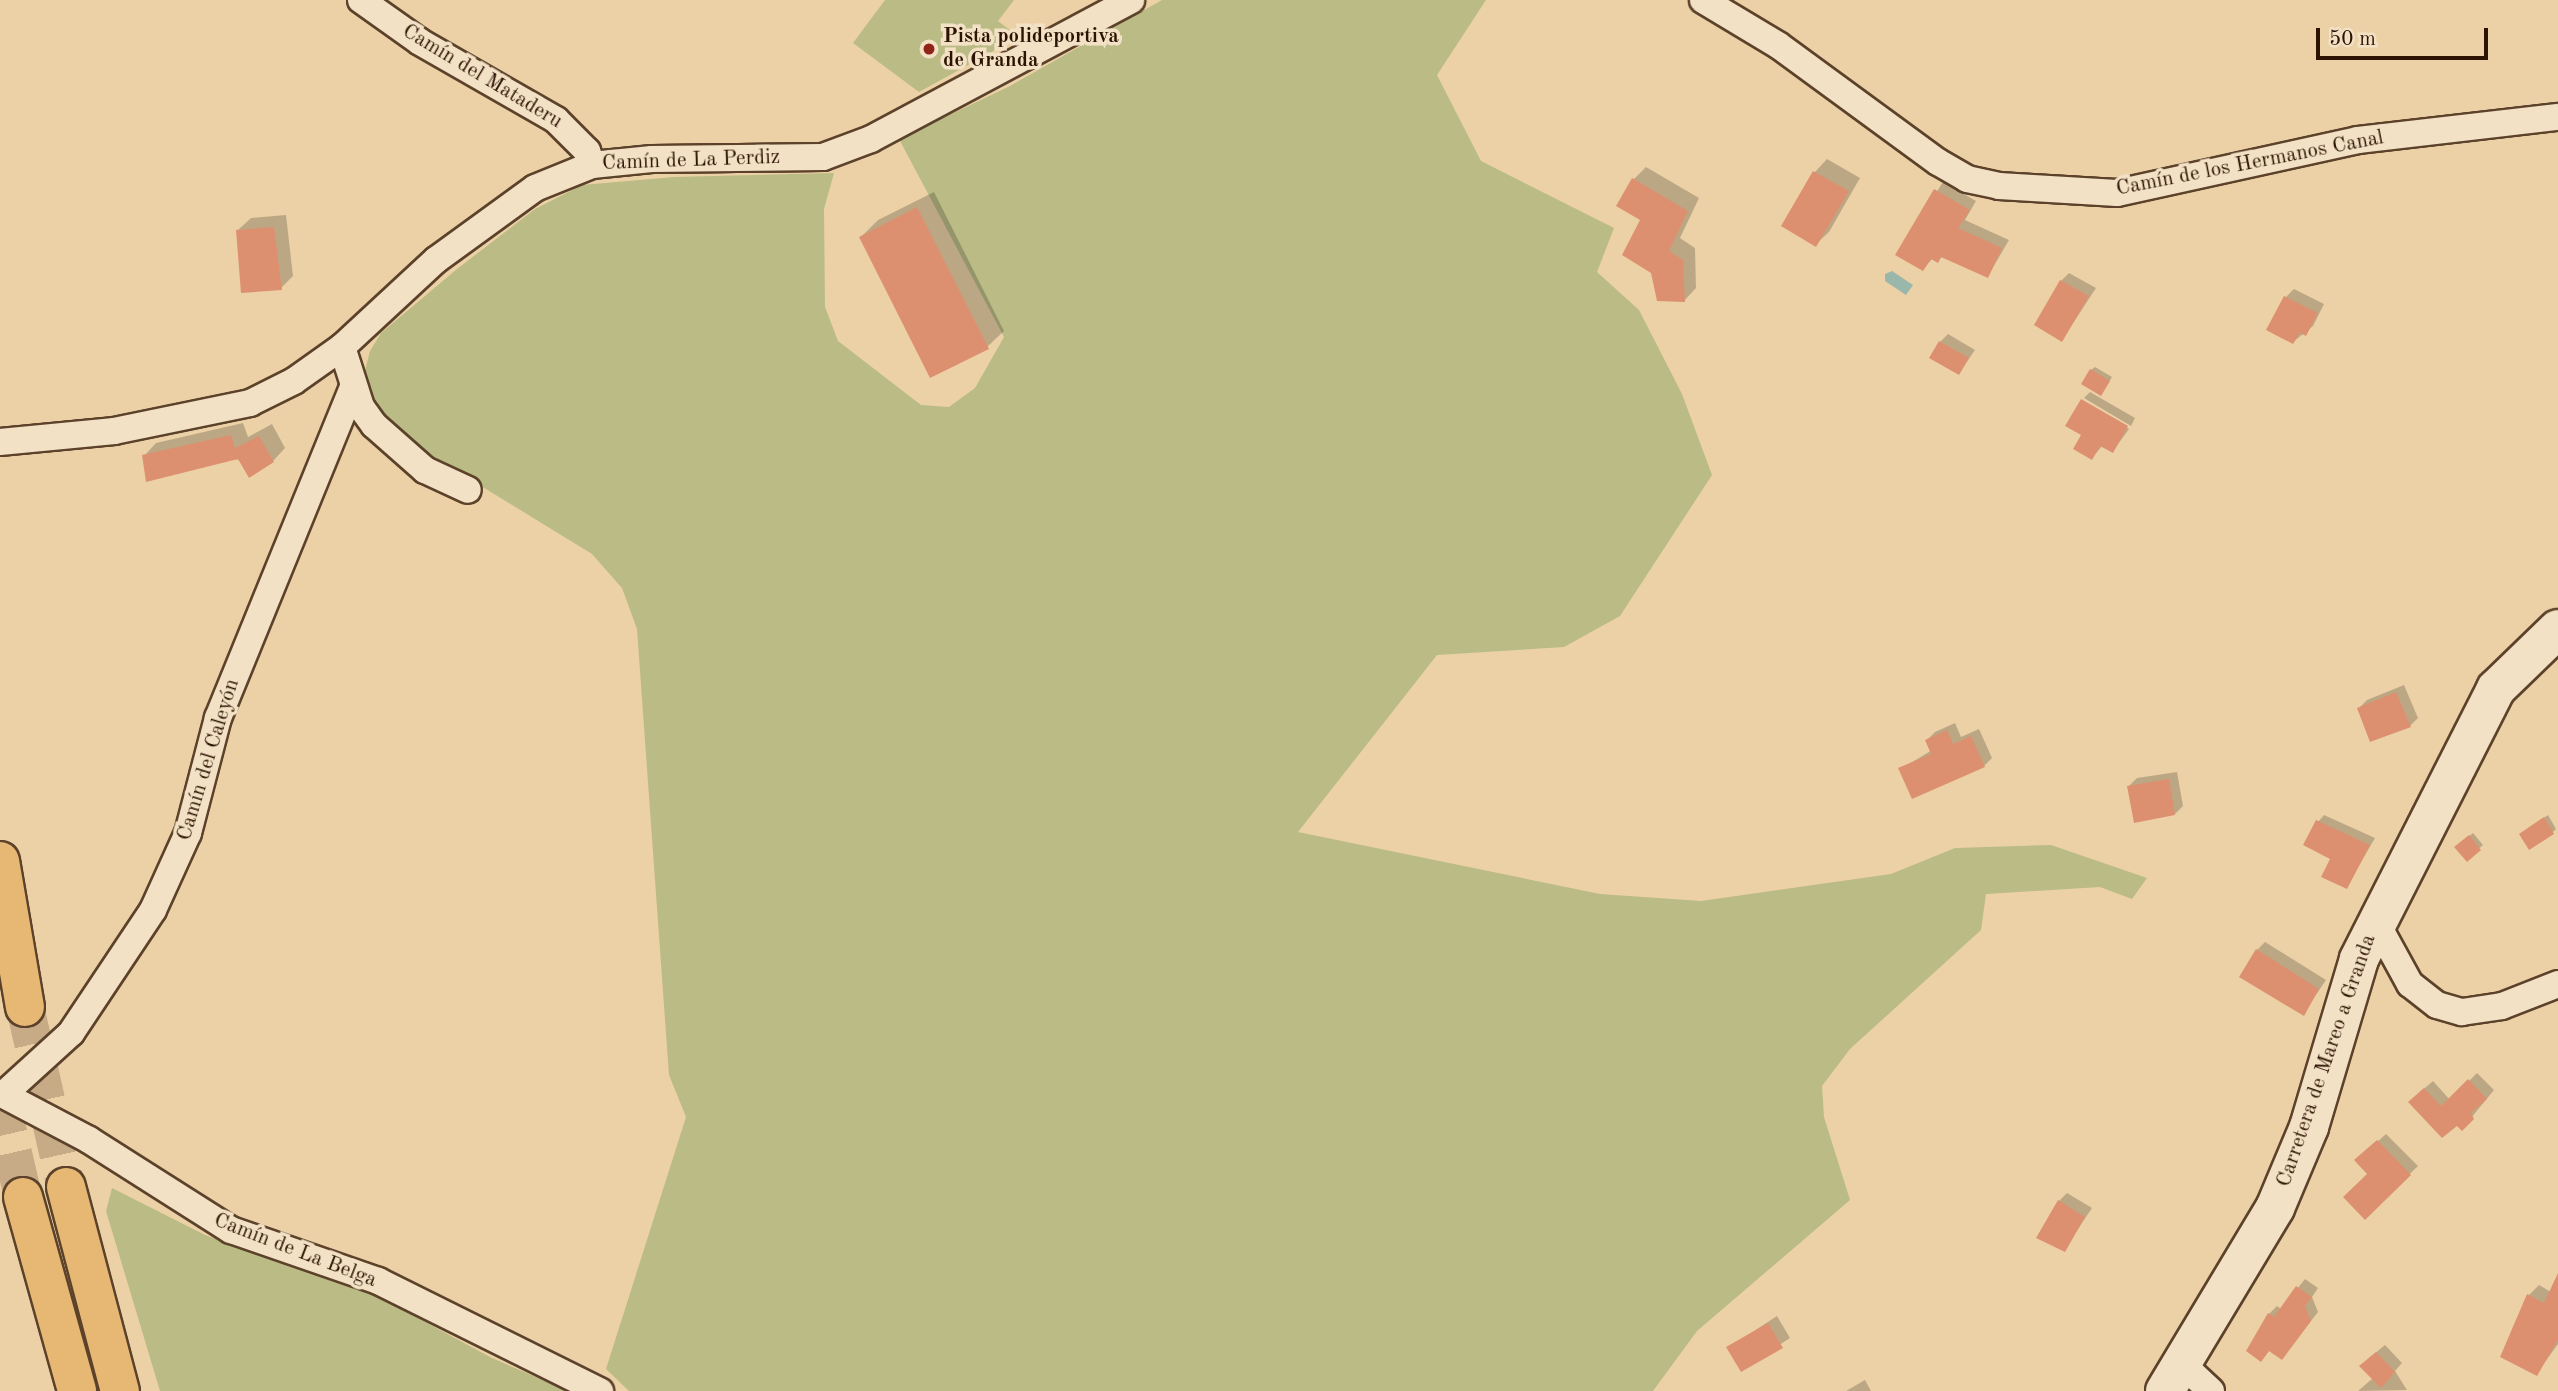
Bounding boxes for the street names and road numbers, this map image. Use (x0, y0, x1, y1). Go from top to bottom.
street label: Camín del Mataderu (397, 19, 567, 135)
street label: Camín de los Hermanos Canal (2114, 126, 2386, 202)
street label: Camín de La Perdiz (602, 145, 780, 177)
street label: Camín del Caleyón (172, 676, 246, 844)
street label: Carretera de Mareo a Granda (2272, 931, 2382, 1191)
street label: Camín de La Belga (210, 1208, 380, 1294)

